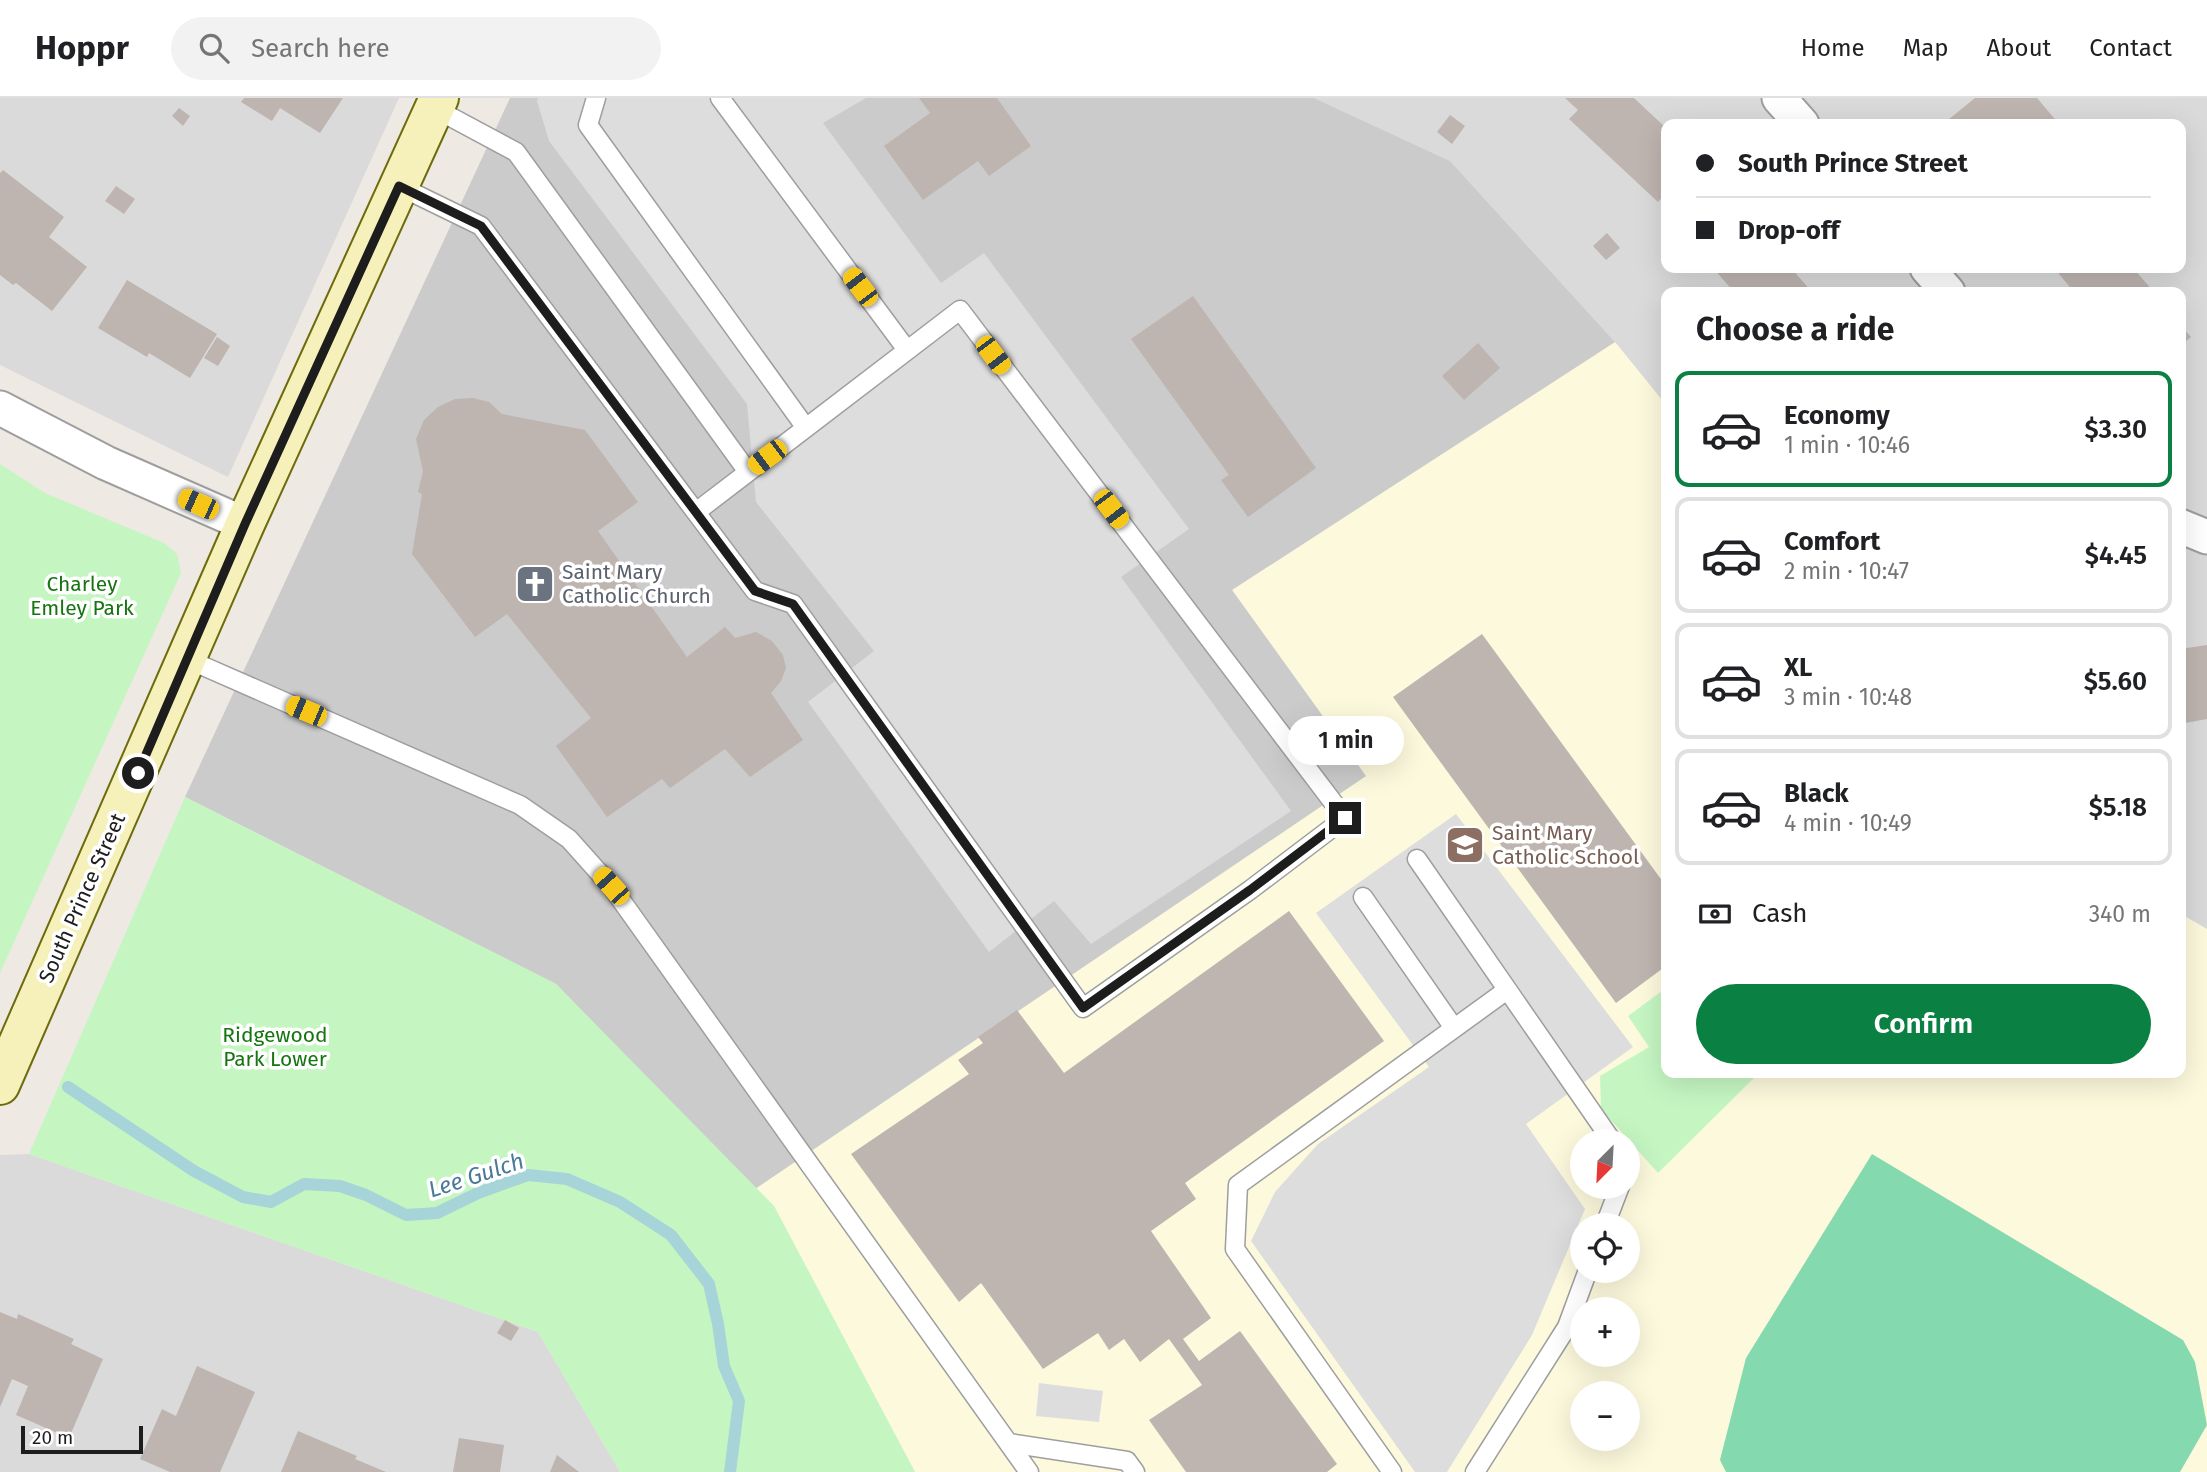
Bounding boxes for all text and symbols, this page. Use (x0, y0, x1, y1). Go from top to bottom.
search box (171, 17, 661, 80)
text: Hoppr (35, 28, 129, 68)
icon: search (195, 29, 233, 67)
text: Search here (251, 33, 390, 64)
text: Home (1801, 34, 1865, 62)
text: Map (1903, 34, 1949, 62)
text: About (1987, 34, 2051, 62)
text: Contact (2089, 34, 2172, 62)
text: South Prince Street (1738, 148, 1968, 179)
text: Drop-off (1738, 215, 1840, 246)
car (839, 264, 882, 310)
text: Choose a ride (1696, 310, 1894, 348)
car (972, 332, 1015, 378)
icon: car (1700, 398, 1763, 461)
text: Economy (1784, 400, 1890, 431)
text: $3.30 (2084, 414, 2147, 445)
text: 1 min · 10:46 (1784, 431, 1910, 459)
car (744, 436, 791, 478)
car (175, 486, 222, 522)
car (1090, 486, 1133, 532)
icon: car (1700, 524, 1763, 587)
text: Comfort (1784, 526, 1880, 557)
text: $4.45 (2085, 540, 2147, 571)
text: 2 min · 10:47 (1784, 557, 1909, 585)
place label: Saint Mary Catholic Church (562, 559, 711, 609)
church icon: Saint Mary Catholic Church (514, 563, 556, 605)
park label: Charley Emley Park (30, 571, 134, 621)
icon: car (1700, 650, 1763, 713)
text: XL (1784, 652, 1812, 683)
text: $5.60 (2084, 666, 2147, 697)
text: 3 min · 10:48 (1784, 683, 1912, 711)
car (283, 693, 330, 729)
callout: 1 min (1287, 716, 1403, 766)
text: 1 min (1318, 726, 1374, 754)
route start (122, 757, 154, 789)
icon: car (1700, 776, 1763, 839)
text: Black (1784, 778, 1849, 809)
text: $5.18 (2089, 792, 2147, 823)
route end (1329, 802, 1361, 834)
street label: South Prince Street (33, 809, 131, 987)
text: 4 min · 10:49 (1784, 809, 1912, 837)
place label: Saint Mary Catholic School (1492, 820, 1639, 870)
school or university icon: Saint Mary Catholic School (1444, 824, 1486, 866)
car (590, 863, 633, 909)
icon: cash (1696, 895, 1734, 933)
text: Cash (1752, 898, 1808, 929)
text: 340 m (2089, 900, 2151, 928)
button: Confirm (1696, 984, 2151, 1064)
park label: Ridgewood Park Lower (222, 1022, 328, 1072)
north arrow (1570, 1129, 1640, 1199)
map controls (1570, 1129, 1640, 1451)
water label: Lee Gulch (425, 1146, 527, 1204)
button: locate (1570, 1213, 1640, 1283)
button: + (1570, 1297, 1640, 1367)
button: − (1570, 1381, 1640, 1451)
scale bar (21, 1423, 144, 1455)
text: 20 m (32, 1426, 73, 1449)

